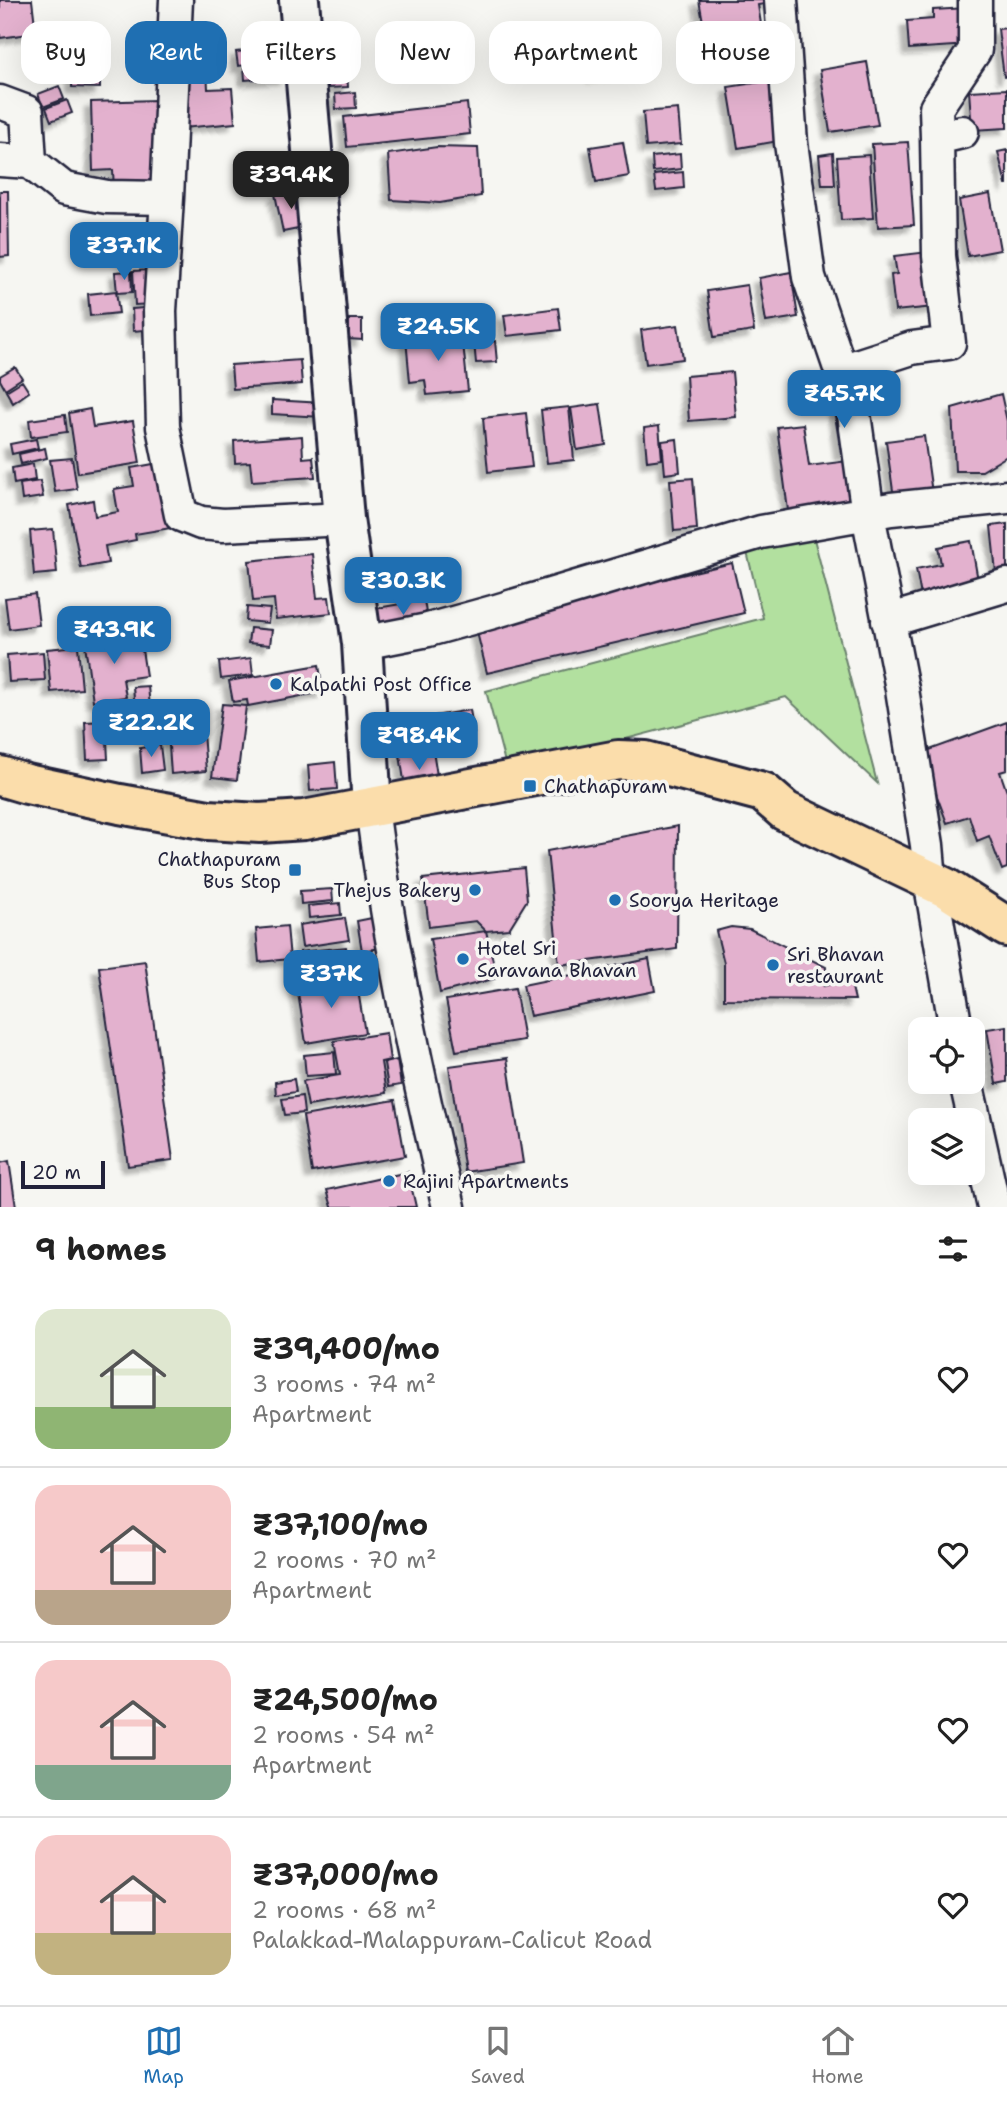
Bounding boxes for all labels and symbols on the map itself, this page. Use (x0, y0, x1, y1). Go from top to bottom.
pin: ₹39.4K (234, 152, 348, 211)
pin: ₹37.1K (67, 222, 181, 282)
pin: ₹24.5K (381, 304, 495, 363)
pin: ₹45.7K (787, 370, 901, 430)
pin: ₹30.3K (346, 558, 460, 617)
pin: ₹43.9K (57, 606, 171, 666)
place label: Kalpathi Post Office (290, 672, 472, 697)
marker: Kalpathi Post Office (268, 676, 284, 692)
pin: ₹22.2K (94, 700, 208, 759)
pin: ₹98.4K (362, 712, 476, 772)
place label: Chathapuram (544, 774, 667, 799)
marker: Chathapuram (522, 778, 538, 794)
place label: Chathapuram Bus Stop (158, 847, 281, 894)
marker: Chathapuram Bus Stop (287, 862, 303, 878)
place label: Thejus Bakery (333, 878, 461, 903)
marker: Thejus Bakery (467, 882, 483, 898)
place label: Soorya Heritage (629, 888, 779, 913)
marker: Soorya Heritage (607, 892, 623, 908)
place label: Hotel Sri Saravana Bhavan (477, 936, 636, 983)
place label: Sri Bhavan restaurant (787, 942, 884, 989)
pin: ₹37K (290, 950, 372, 1010)
marker: Hotel Sri Saravana Bhavan (455, 951, 471, 967)
marker: Sri Bhavan restaurant (765, 957, 781, 973)
scale bar (21, 1158, 105, 1190)
place label: Rajini Apartments (403, 1169, 569, 1194)
marker: Rajini Apartments (381, 1173, 397, 1189)

